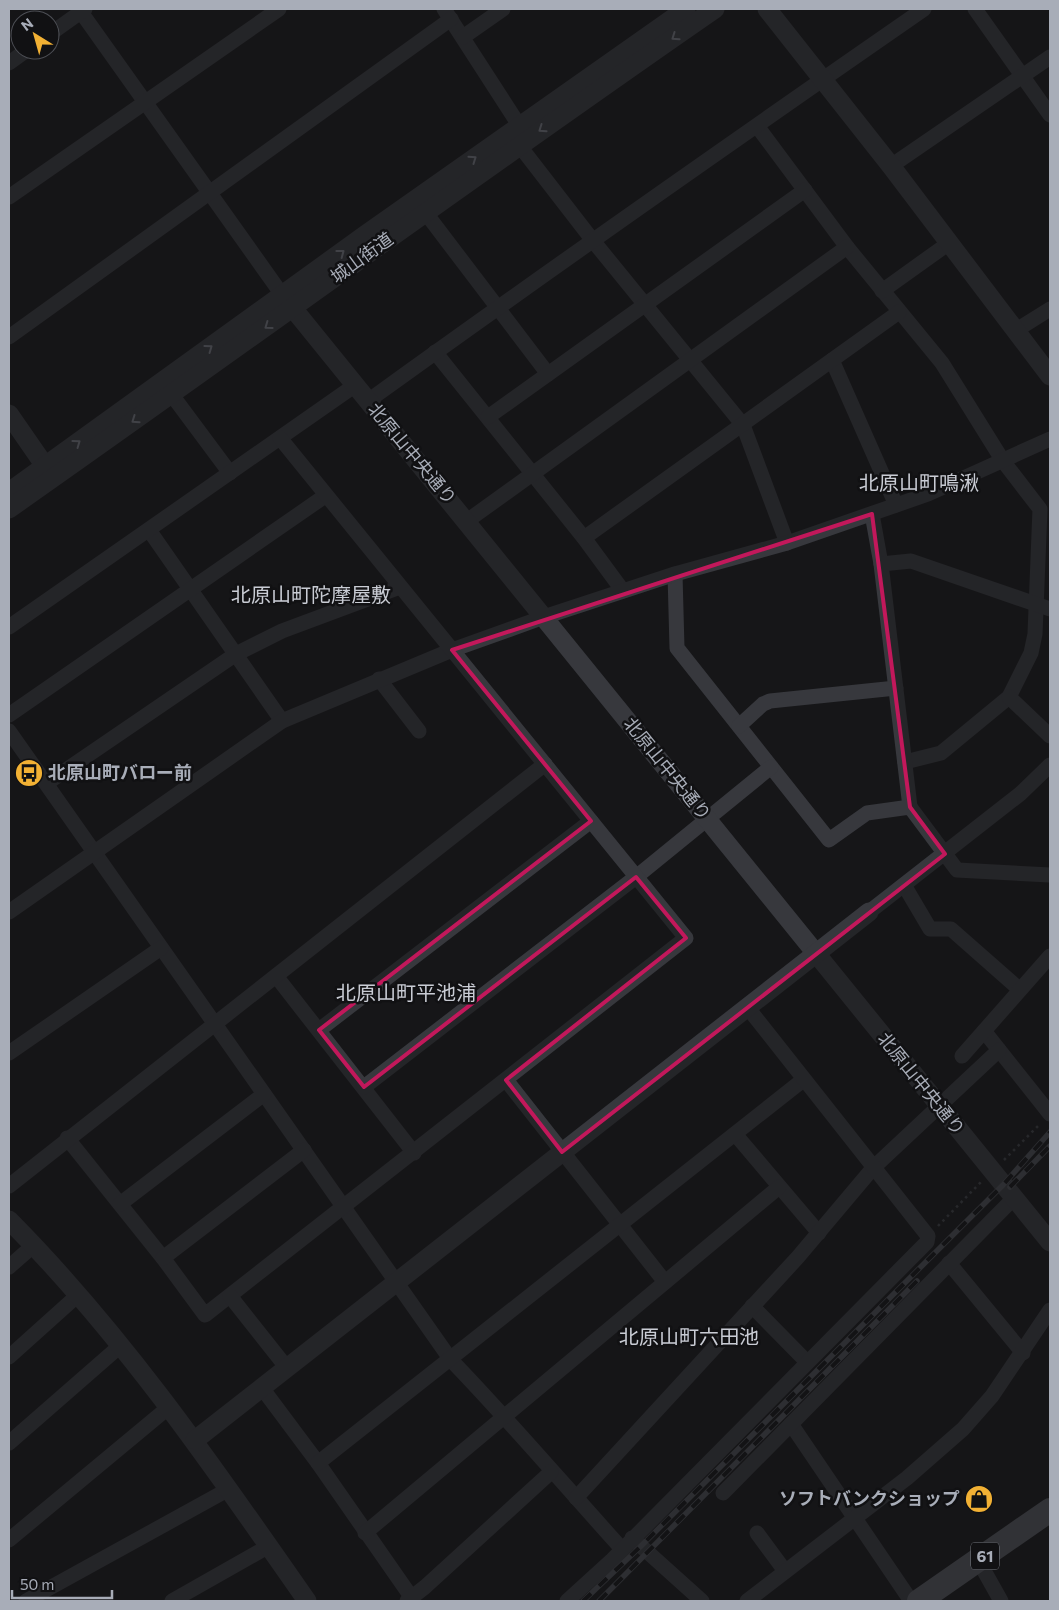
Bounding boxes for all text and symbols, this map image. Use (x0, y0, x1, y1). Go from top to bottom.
north arrow (10, 10, 60, 60)
text: N (18, 14, 36, 34)
one-way arrow (672, 31, 681, 40)
one-way arrow (538, 123, 548, 132)
one-way arrow (467, 156, 477, 165)
street label: 城山街道 (326, 227, 397, 287)
one-way arrow (335, 250, 344, 259)
one-way arrow (264, 320, 274, 329)
one-way arrow (203, 346, 212, 354)
street label: 北原山中央通り (364, 398, 462, 509)
one-way arrow (132, 414, 141, 423)
one-way arrow (71, 440, 81, 449)
district label: 北原山町鳴湫 (859, 470, 979, 494)
district label: 北原山町陀摩屋敷 (231, 582, 391, 606)
street label: 北原山中央通り (620, 712, 716, 824)
bus stop icon: 北原山町バロー前 (14, 758, 44, 788)
place label: 北原山町バロー前 (48, 761, 192, 783)
district label: 北原山町平池浦 (336, 980, 476, 1004)
street label: 北原山中央通り (874, 1027, 970, 1139)
district label: 北原山町六田池 (619, 1324, 759, 1348)
shop icon: ソフトバンクショップ (964, 1484, 994, 1514)
place label: ソフトバンクショップ (779, 1487, 960, 1509)
road number: 61 (971, 1542, 999, 1570)
scale bar (12, 1568, 112, 1600)
text: 50 m (20, 1575, 54, 1593)

